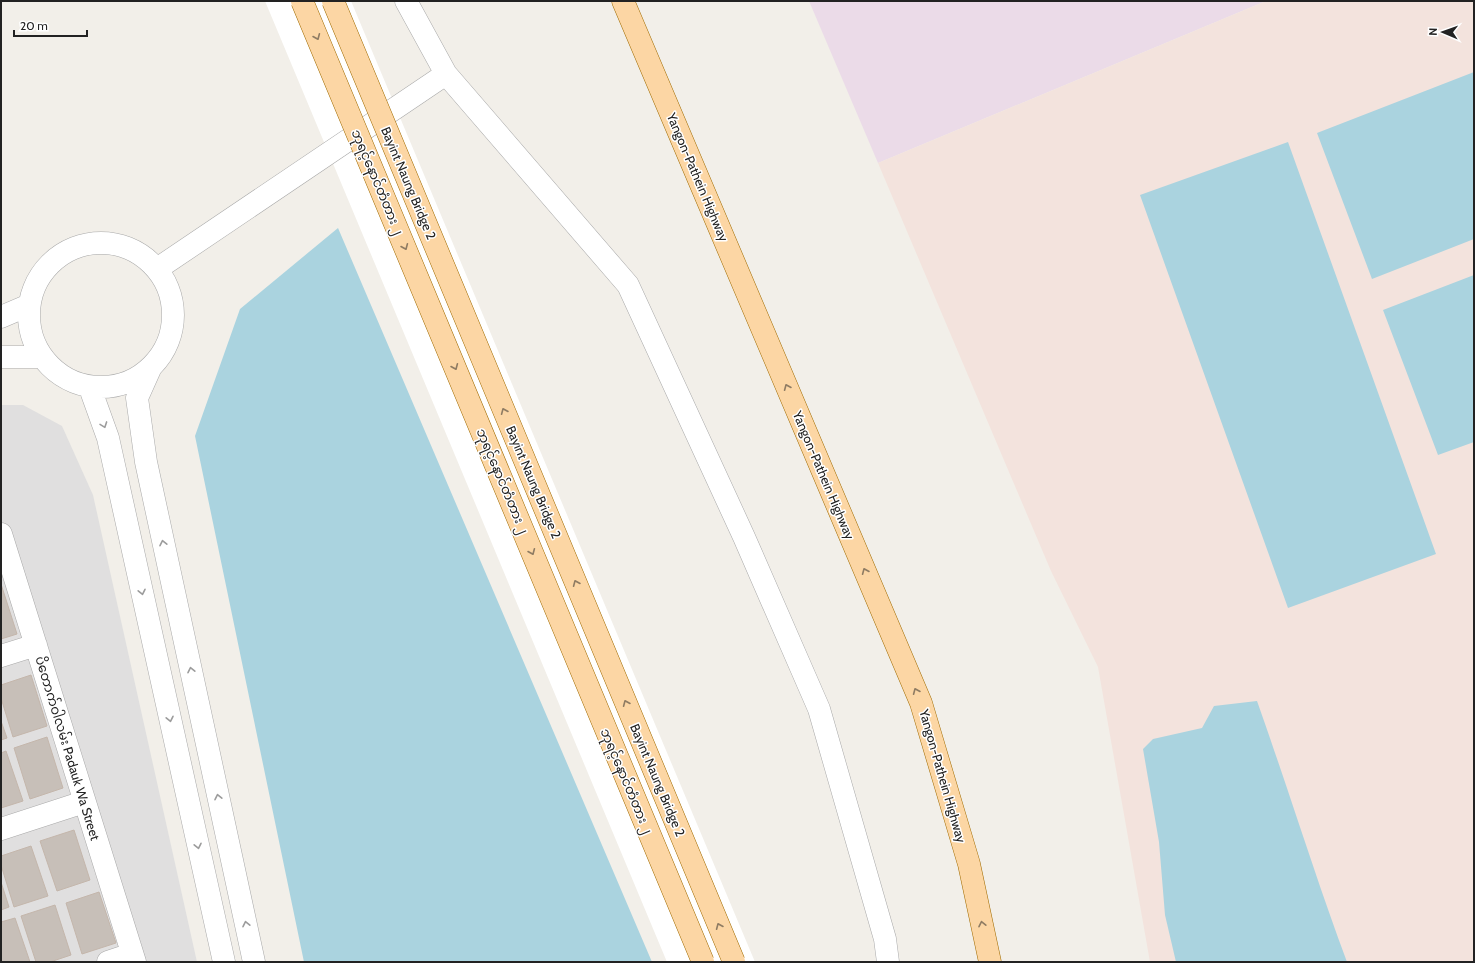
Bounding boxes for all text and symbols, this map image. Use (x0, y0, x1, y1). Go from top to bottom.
scale bar (14, 12, 87, 38)
north arrow (1423, 12, 1463, 52)
text: 20 m (20, 18, 48, 33)
text: N (1426, 28, 1440, 36)
one-way arrow (313, 33, 321, 40)
street label: Yangon-Pathein Highway (663, 109, 732, 244)
street label: Bayint Naung Bridge 2 (378, 124, 440, 242)
street label: ဘုရင့်နောင်တံတား ၂ (346, 127, 407, 238)
one-way arrow (400, 243, 408, 251)
one-way arrow (450, 363, 458, 371)
one-way arrow (784, 384, 792, 392)
street label: Yangon-Pathein Highway (789, 407, 858, 542)
one-way arrow (501, 408, 509, 416)
one-way arrow (99, 421, 107, 428)
street label: Bayint Naung Bridge 2 (503, 423, 565, 541)
street label: ဘုရင့်နောင်တံတား ၂ (471, 426, 532, 537)
one-way arrow (160, 540, 168, 546)
one-way arrow (527, 548, 535, 555)
one-way arrow (862, 568, 870, 575)
one-way arrow (572, 579, 580, 586)
one-way arrow (138, 589, 146, 595)
street label: ပိတောက်ဝါလမ်း Padauk Wa Street (32, 654, 104, 843)
one-way arrow (187, 667, 195, 673)
one-way arrow (913, 688, 921, 696)
one-way arrow (623, 699, 631, 707)
street label: Yangon-Pathein Highway (916, 707, 970, 845)
one-way arrow (166, 716, 174, 722)
street label: Bayint Naung Bridge 2 (627, 721, 689, 839)
street label: ဘုရင့်နောင်တံတား ၂ (595, 726, 656, 837)
one-way arrow (215, 794, 223, 800)
one-way arrow (194, 843, 202, 849)
one-way arrow (242, 921, 251, 927)
one-way arrow (978, 921, 986, 927)
one-way arrow (716, 923, 724, 930)

